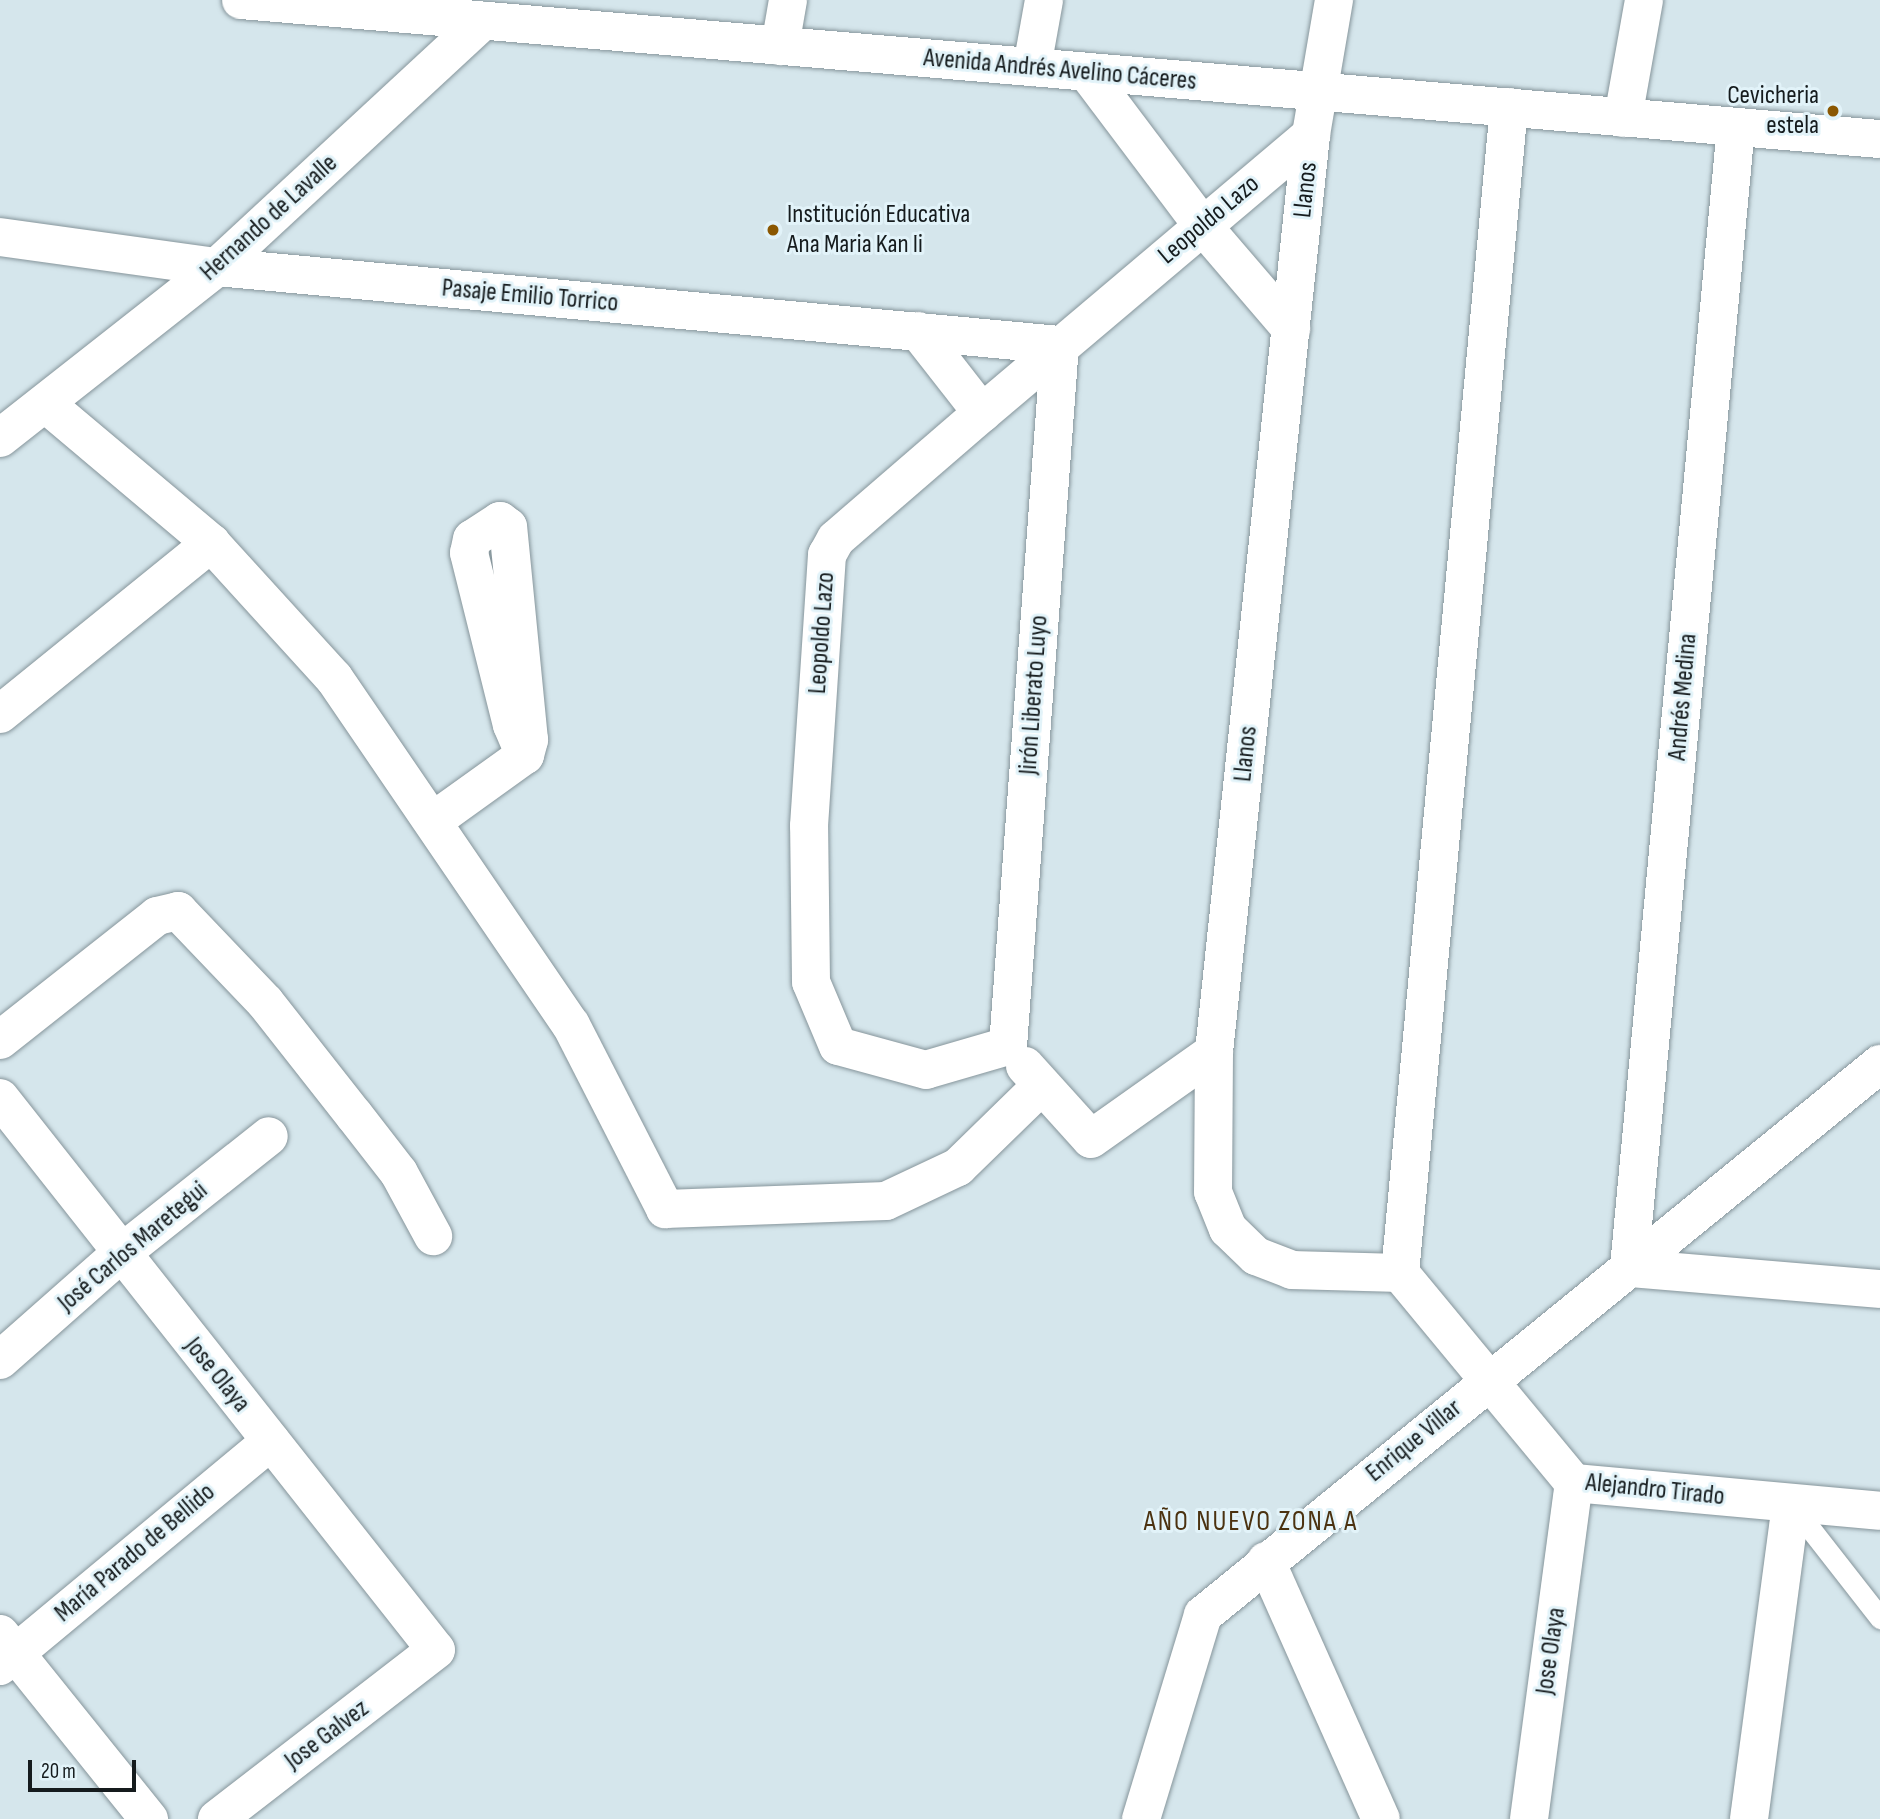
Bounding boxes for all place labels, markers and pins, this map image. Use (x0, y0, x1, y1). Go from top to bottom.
place label: Cevicheria estela (1727, 80, 1819, 142)
marker: Cevicheria estela (1825, 103, 1841, 119)
place label: Institución Educativa Ana Maria Kan Ii (787, 199, 970, 260)
marker: Institución Educativa Ana Maria Kan Ii (765, 222, 781, 238)

